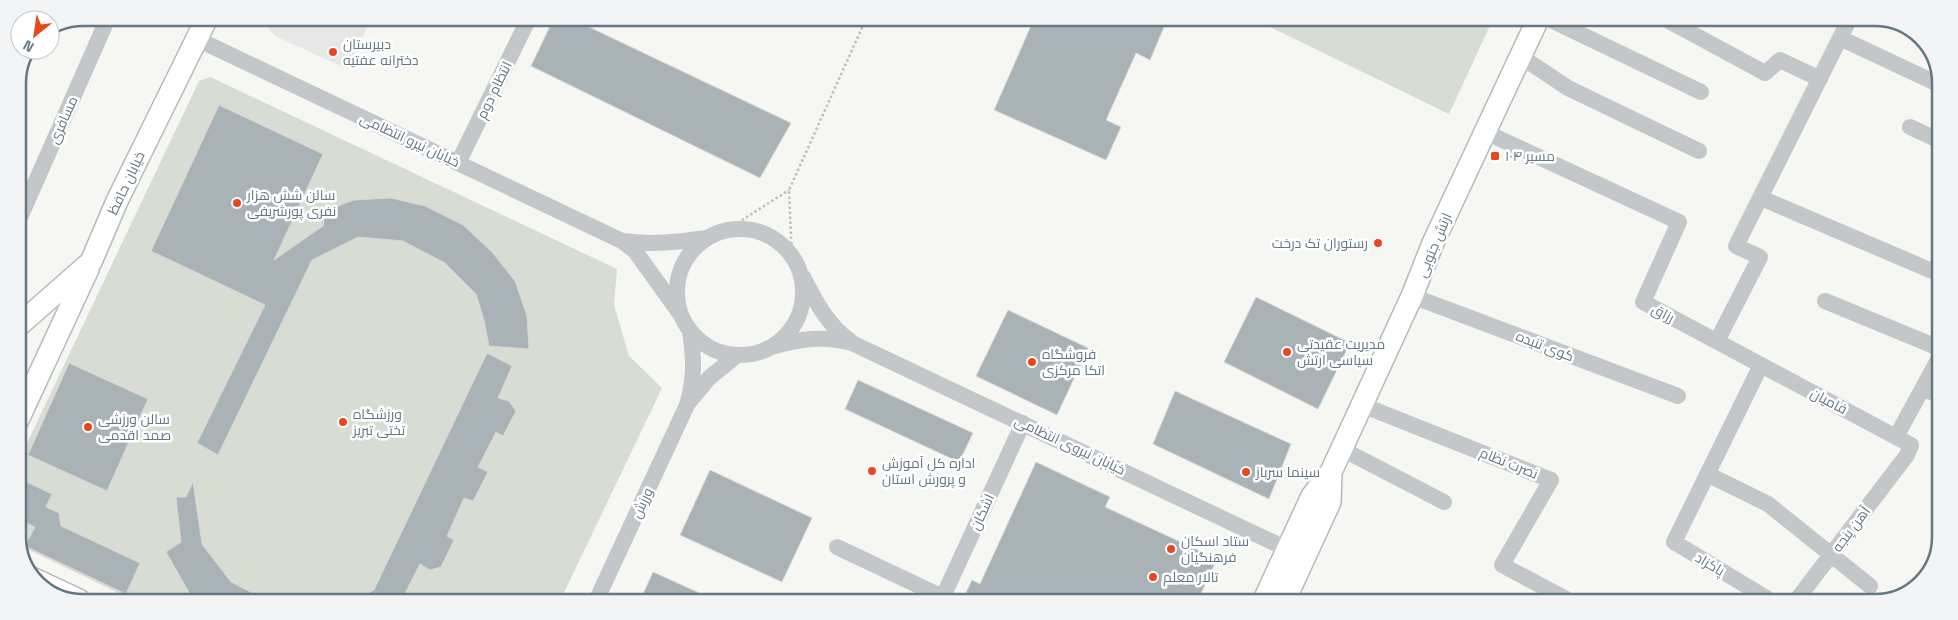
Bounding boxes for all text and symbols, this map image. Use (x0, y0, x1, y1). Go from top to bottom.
north arrow (10, 10, 60, 60)
place label: دبیرستان دخترانه عفتیه (343, 35, 419, 69)
text: N (20, 36, 37, 56)
marker: دبیرستان دخترانه عفتیه (327, 46, 339, 58)
street label: انتظام دوم (472, 58, 517, 122)
street label: مسافری (45, 93, 81, 147)
street label: خیابان نیرو انتظامی (357, 109, 463, 171)
place label: مسیر ۱۰۴ (1505, 147, 1555, 165)
street label: خیابان حافظ (103, 148, 149, 218)
marker: مسیر ۱۰۴ (1489, 150, 1501, 162)
place label: سالن شش هزار نفری پورشریفی (246, 186, 336, 221)
marker: سالن شش هزار نفری پورشریفی (231, 197, 243, 209)
street label: ارتش جنوبی (1412, 210, 1456, 280)
place label: رستوران تک درخت (1272, 234, 1368, 252)
marker: رستوران تک درخت (1372, 237, 1384, 249)
street label: رزاق (1649, 300, 1677, 326)
street label: کوی تنیده (1513, 327, 1577, 365)
place label: مدیریت عقیدتی سیاسی ارتش (1297, 335, 1385, 369)
place label: فروشگاه اتکا مرکزی (1042, 345, 1105, 379)
marker: مدیریت عقیدتی سیاسی ارتش (1281, 346, 1293, 358)
marker: فروشگاه اتکا مرکزی (1026, 356, 1038, 368)
street label: فامیان (1807, 384, 1851, 418)
place label: ورزشگاه تختی تبریز (352, 405, 406, 439)
place label: سالن ورزشی صمد اقدمی (98, 410, 171, 444)
street label: خیابان نیروی انتظامی (1012, 411, 1128, 479)
marker: ورزشگاه تختی تبریز (337, 416, 349, 428)
marker: سالن ورزشی صمد اقدمی (82, 421, 94, 433)
street label: نصرت نظام (1477, 443, 1541, 484)
place label: اداره کل آموزش و پرورش استان (882, 454, 975, 489)
place label: سینما سرباز (1255, 463, 1320, 481)
marker: اداره کل آموزش و پرورش استان (866, 465, 878, 477)
marker: سینما سرباز (1240, 466, 1252, 478)
street label: ورزش (627, 485, 657, 521)
street label: اشکان (966, 491, 998, 533)
street label: آهن پنجه (1828, 502, 1875, 556)
place label: ستاد اسکان فرهنگیان (1181, 532, 1249, 566)
marker: ستاد اسکان فرهنگیان (1165, 543, 1177, 555)
street label: پاکزاد (1691, 548, 1728, 581)
place label: تالار معلم (1163, 568, 1219, 587)
marker: تالار معلم (1147, 571, 1159, 583)

